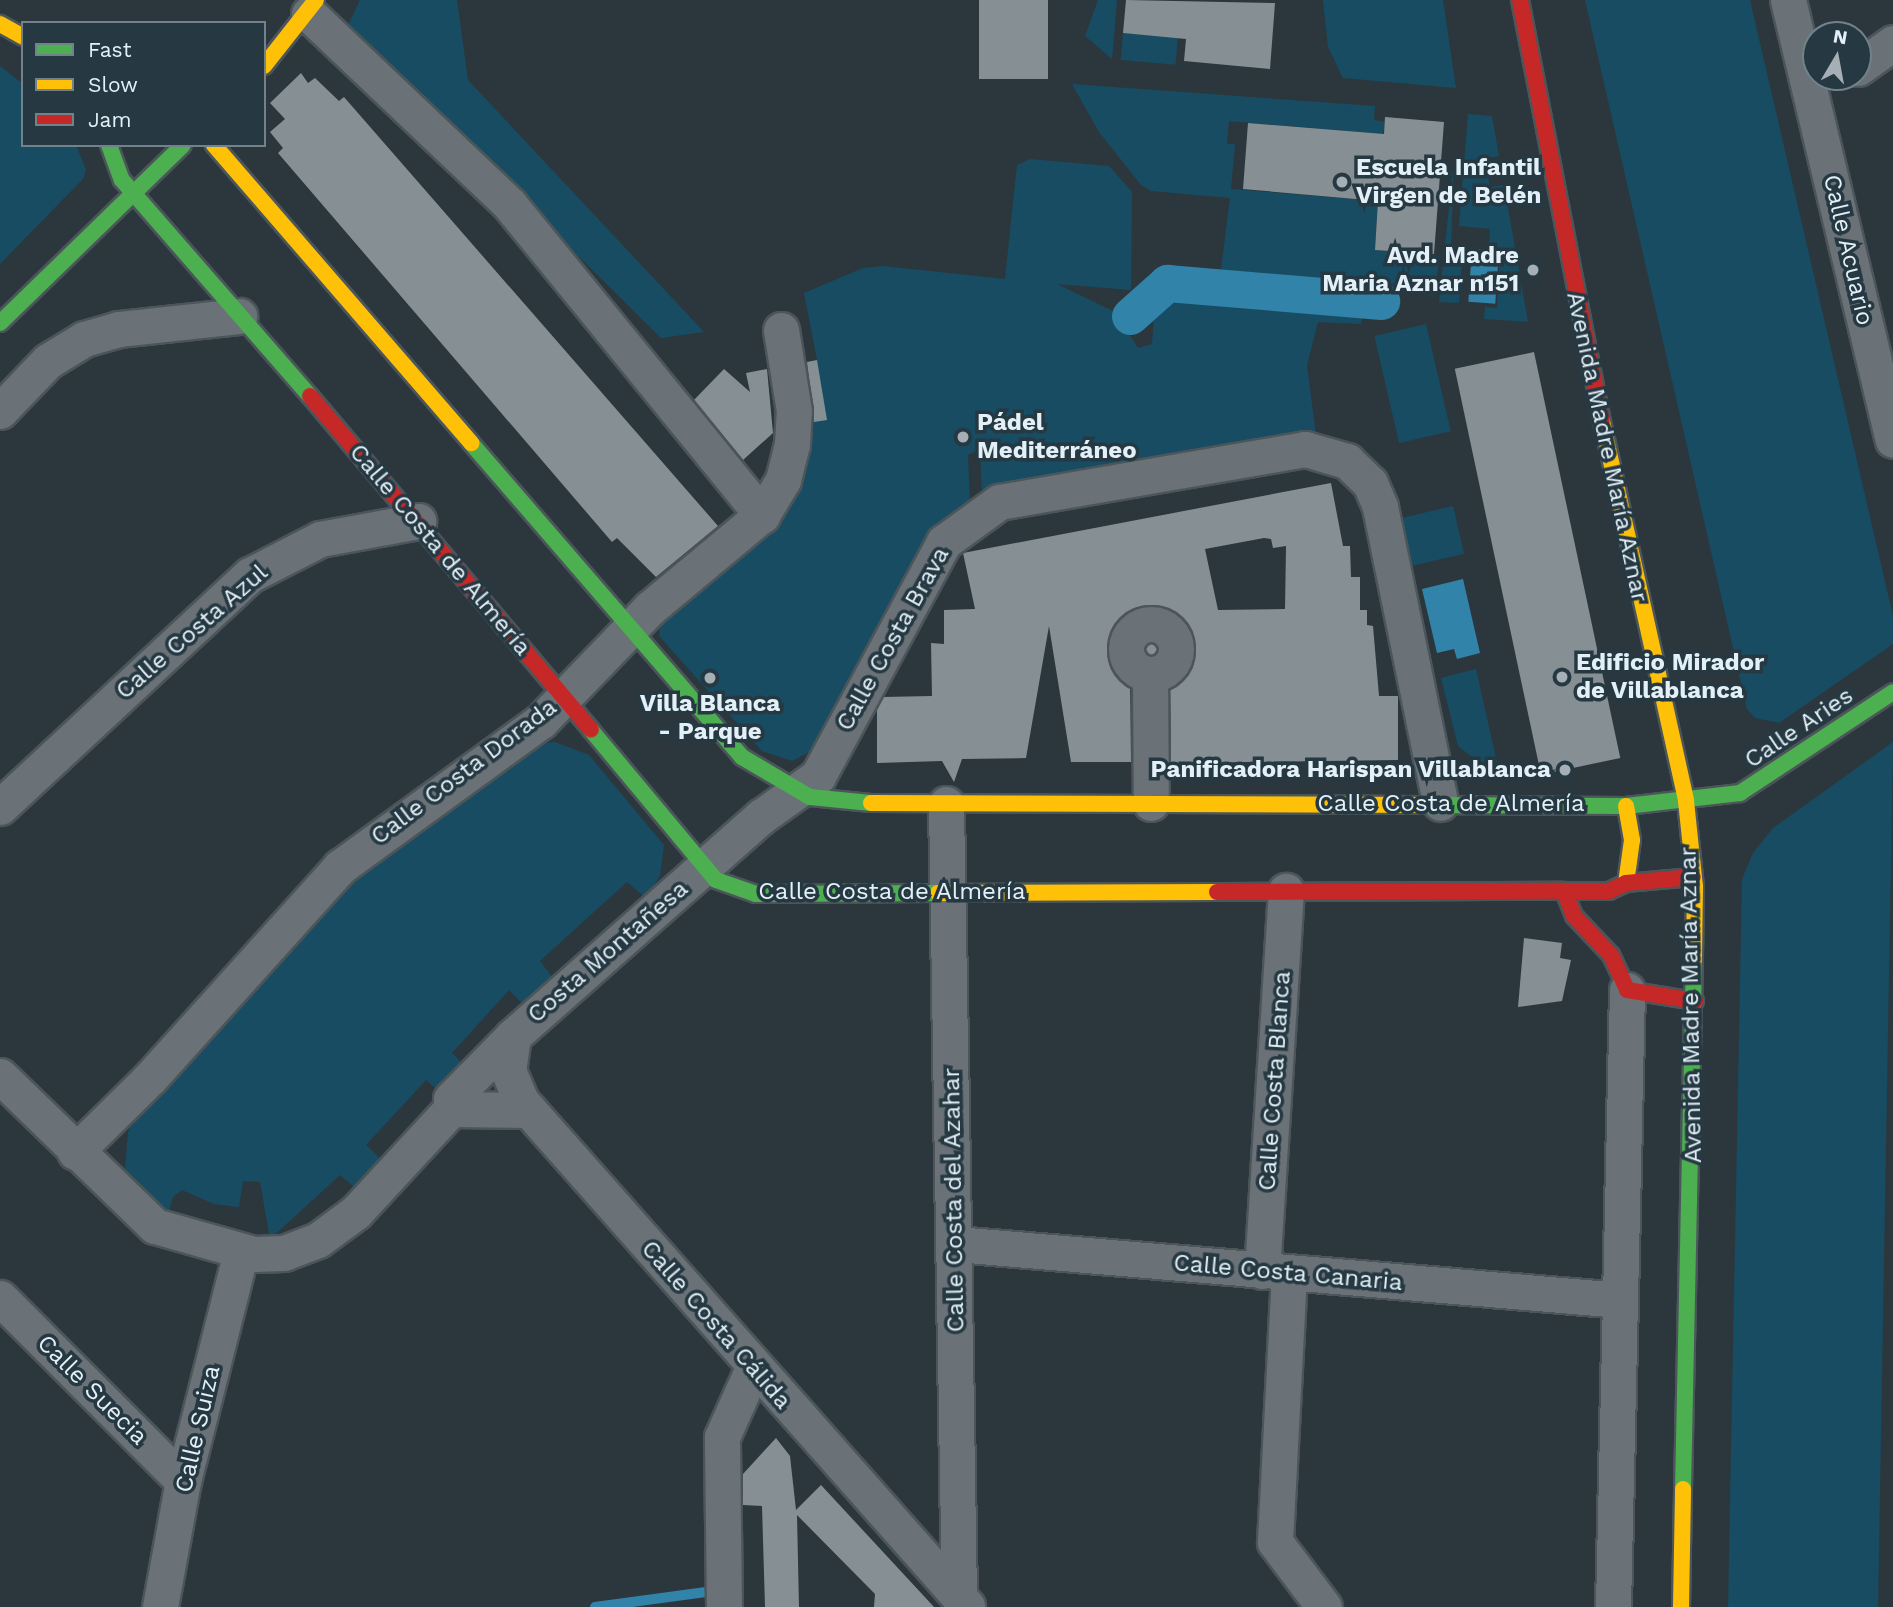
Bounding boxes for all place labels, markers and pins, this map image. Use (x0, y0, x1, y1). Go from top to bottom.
place label: Escuela Infantil Virgen de Belén (1356, 154, 1541, 210)
marker: Escuela Infantil Virgen de Belén (1334, 174, 1350, 190)
place label: Avd. Madre Maria Aznar n151 (1321, 242, 1519, 298)
marker: Avd. Madre Maria Aznar n151 (1525, 262, 1541, 278)
place label: Pádel Mediterráneo (977, 409, 1137, 465)
marker: Pádel Mediterráneo (955, 429, 971, 445)
place label: Edificio Mirador de Villablanca (1576, 649, 1764, 705)
marker: Edificio Mirador de Villablanca (1554, 669, 1570, 685)
marker: Villa Blanca - Parque (702, 670, 718, 686)
place label: Villa Blanca - Parque (640, 690, 780, 746)
place label: Panificadora Harispan Villablanca (1150, 756, 1551, 784)
marker: Panificadora Harispan Villablanca (1557, 762, 1573, 778)

